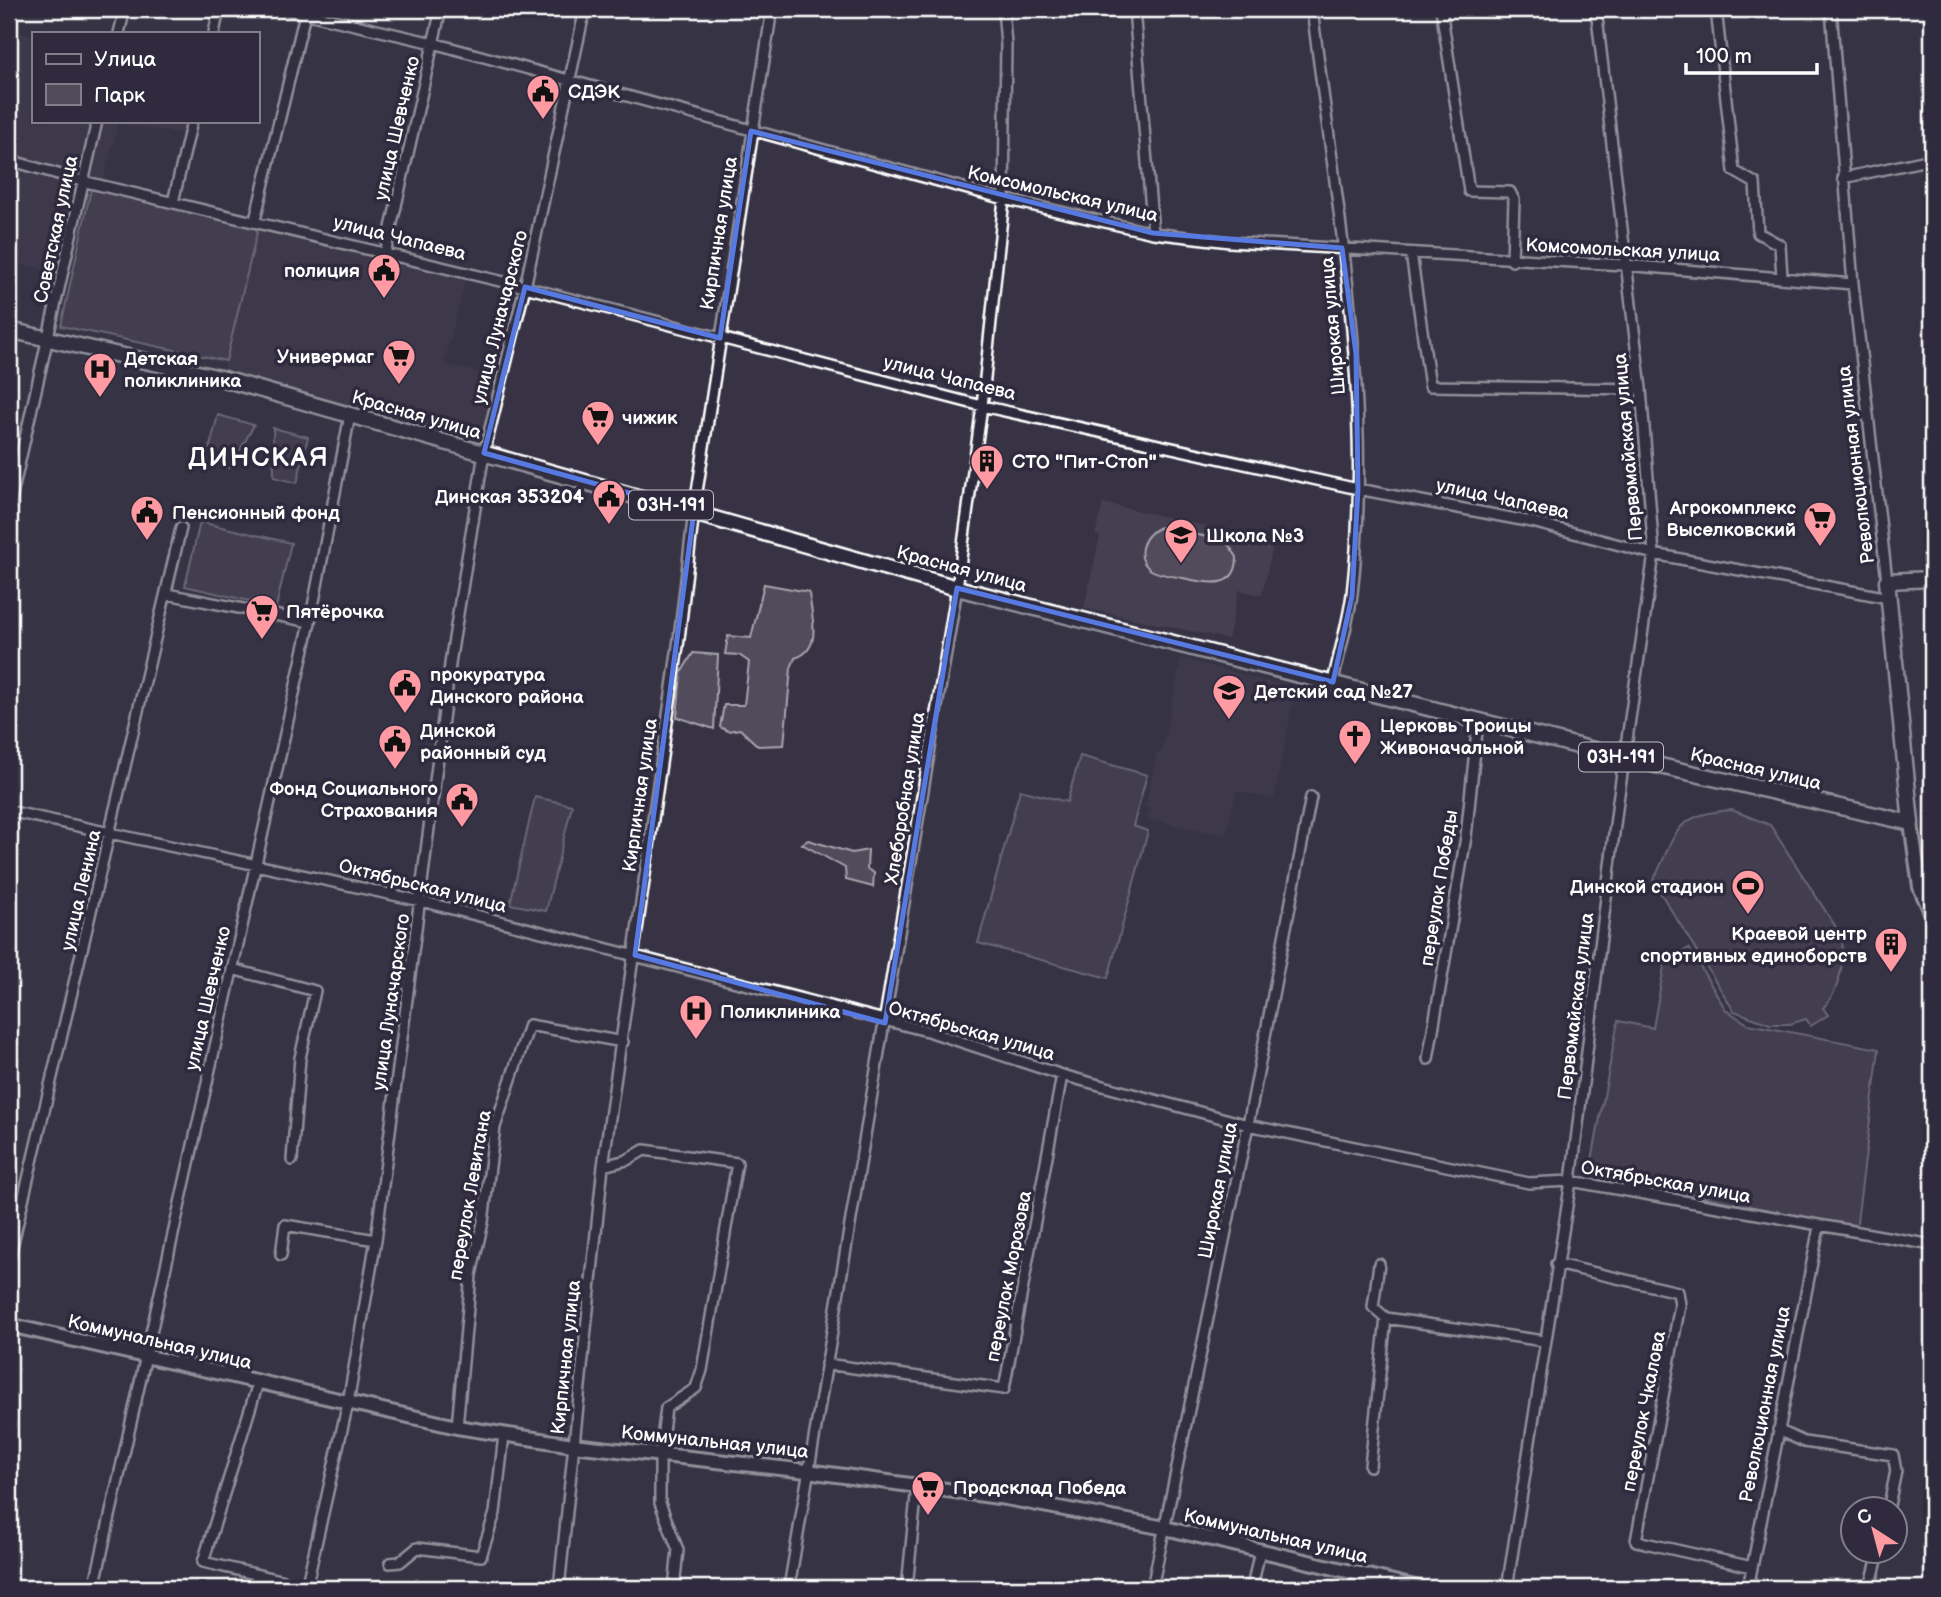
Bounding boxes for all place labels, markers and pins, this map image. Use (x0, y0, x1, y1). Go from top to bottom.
public building icon: СДЭК (524, 72, 562, 121)
place label: СДЭК (568, 81, 620, 104)
public building icon: полиция (365, 251, 403, 300)
place label: полиция (284, 260, 360, 283)
supermarket icon: Универмаг (380, 337, 418, 386)
place label: Универмаг (277, 346, 374, 369)
place label: Детская поликлиника (124, 348, 242, 393)
hospital icon: Детская поликлиника (81, 350, 119, 399)
supermarket icon: чижик (579, 398, 617, 447)
place label: чижик (622, 407, 678, 430)
building icon: СТО "Пит-Стоп" (968, 442, 1006, 491)
place label: СТО "Пит-Стоп" (1012, 451, 1157, 474)
public building icon: Динская 353204 (590, 477, 628, 526)
place label: Динская 353204 (435, 486, 584, 509)
public building icon: Пенсионный фонд (128, 493, 166, 542)
place label: Агрокомплекс Выселковский (1667, 497, 1796, 542)
supermarket icon: Агрокомплекс Выселковский (1801, 499, 1839, 548)
place label: Пенсионный фонд (172, 502, 340, 525)
school or university icon: Школа №3 (1162, 516, 1200, 565)
place label: Школа №3 (1206, 525, 1304, 548)
supermarket icon: Пятёрочка (243, 592, 281, 641)
place label: Пятёрочка (286, 601, 385, 624)
place label: прокуратура Динского района (430, 664, 584, 709)
public building icon: прокуратура Динского района (386, 666, 424, 715)
school or university icon: Детский сад №27 (1210, 672, 1248, 721)
place label: Детский сад №27 (1254, 681, 1413, 704)
place label: Церковь Троицы Живоначальной (1380, 715, 1532, 760)
church icon: Церковь Троицы Живоначальной (1336, 717, 1374, 766)
place label: Динской районный суд (420, 720, 547, 765)
public building icon: Динской районный суд (376, 722, 414, 771)
place label: Фонд Социального Страхования (270, 778, 438, 823)
public building icon: Фонд Социального Страхования (443, 780, 481, 829)
sports icon: Динской стадион (1729, 867, 1767, 916)
place label: Динской стадион (1570, 876, 1724, 899)
place label: Краевой центр спортивных единоборств (1640, 923, 1868, 968)
building icon: Краевой центр спортивных единоборств (1872, 925, 1910, 974)
hospital icon: Поликлиника (677, 992, 715, 1041)
place label: Поликлиника (720, 1001, 841, 1024)
supermarket icon: Продсклад Победа (909, 1468, 947, 1517)
place label: Продсклад Победа (953, 1477, 1127, 1500)

